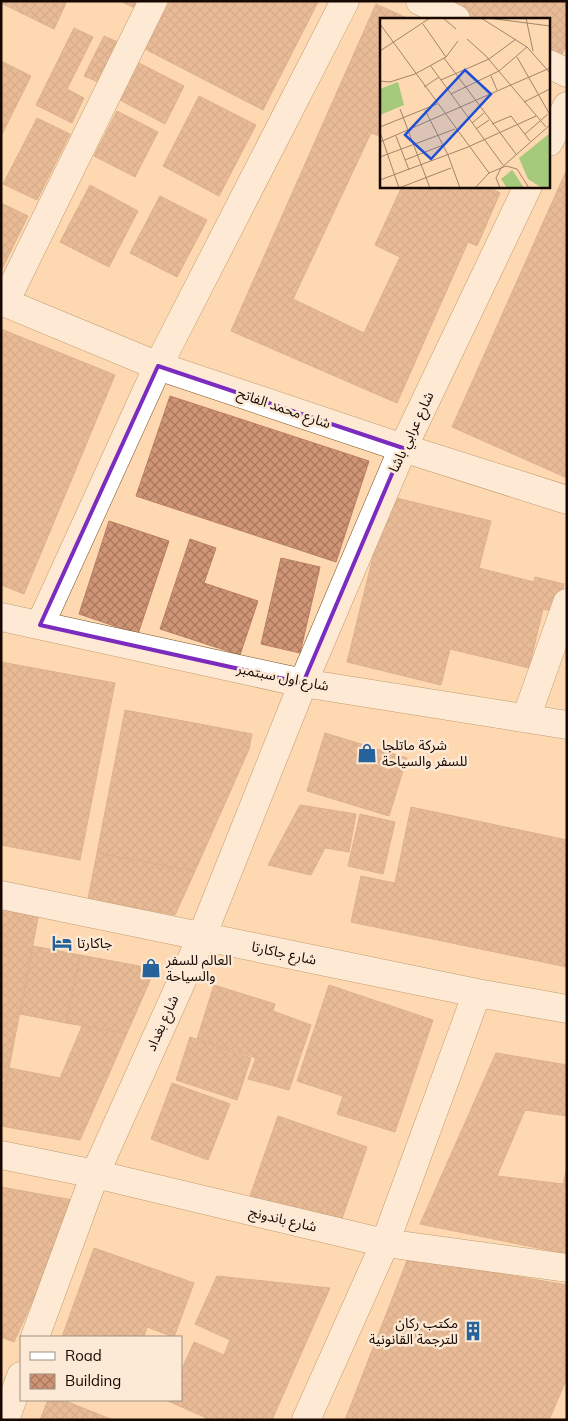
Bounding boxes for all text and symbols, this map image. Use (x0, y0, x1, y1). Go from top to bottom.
inset map (380, 18, 550, 188)
street label: شارع محمد الفاتح (234, 384, 333, 434)
street label: شارع عرابي باشا (384, 389, 440, 476)
street label: شارع اول سبتمبر (234, 659, 331, 697)
place label: شركة ماتلجا للسفر والسياحة (382, 736, 467, 770)
shop icon: شركة ماتلجا للسفر والسياحة (356, 742, 378, 764)
hotel icon: جاكارتا (51, 932, 73, 954)
place label: جاكارتا (77, 934, 112, 952)
street label: شارع جاكارتا (249, 937, 318, 971)
place label: العالم للسفر والسياحة (165, 951, 232, 985)
shop icon: العالم للسفر والسياحة (140, 957, 162, 979)
street label: شارع بغداد (142, 992, 184, 1055)
street label: شارع باندونج (247, 1202, 319, 1237)
place label: مكتب ركان للترجمة القانونية (369, 1314, 458, 1348)
building icon: مكتب ركان للترجمة القانونية (462, 1320, 484, 1342)
legend (20, 1336, 182, 1401)
text: Road (65, 1346, 102, 1365)
text: Building (65, 1371, 121, 1390)

